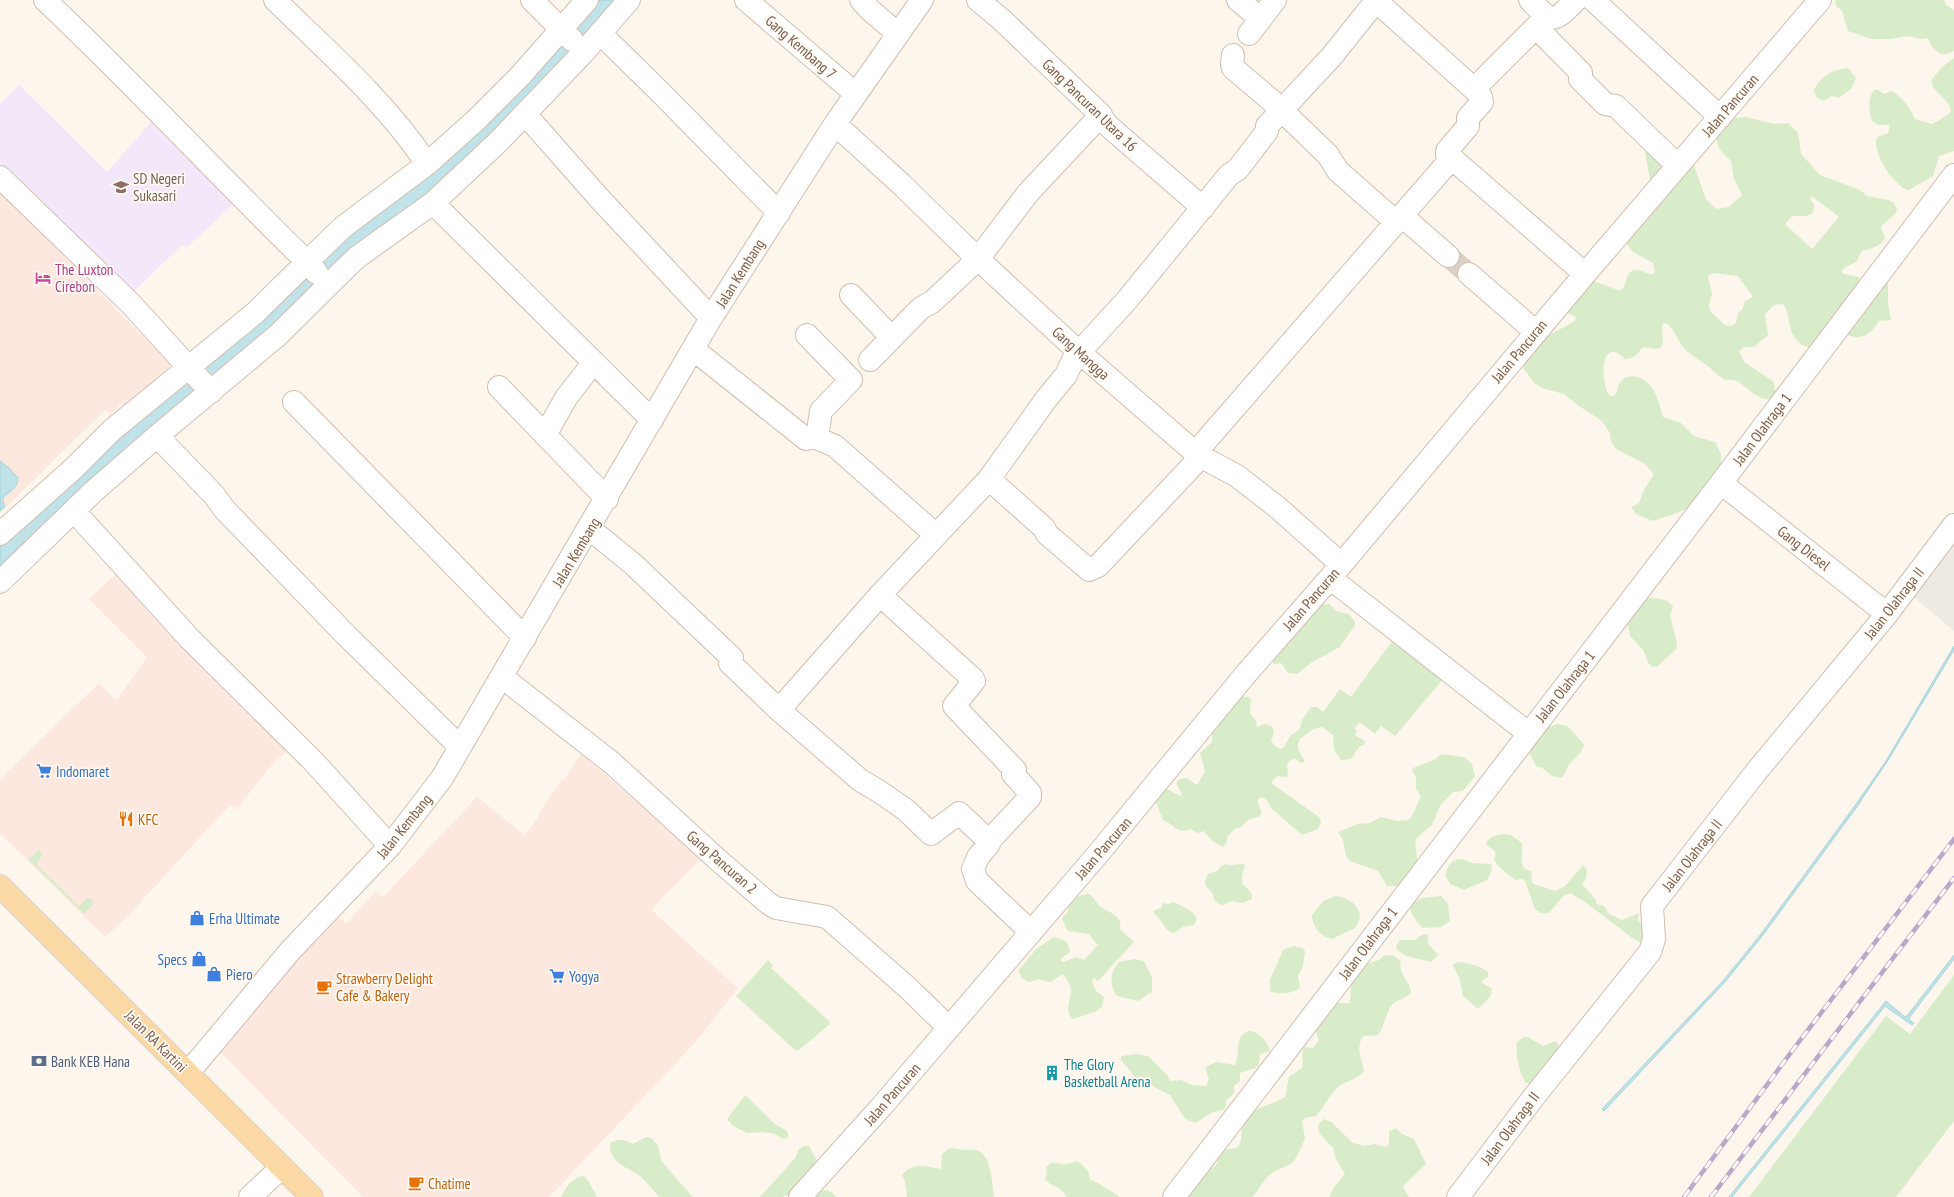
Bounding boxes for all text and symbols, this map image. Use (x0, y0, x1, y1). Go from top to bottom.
street label: Gang Kembang 7 (762, 11, 840, 83)
street label: Gang Pancuran Utara 16 (1038, 55, 1142, 155)
street label: Jalan Pancuran (1697, 70, 1762, 141)
place label: SD Negeri Sukasari (133, 169, 185, 205)
school or university icon: SD Negeri Sukasari (112, 178, 130, 196)
street label: Jalan Kembang (711, 235, 769, 312)
place label: The Luxton Cirebon (55, 260, 113, 296)
hotel icon: The Luxton Cirebon (34, 269, 52, 287)
street label: Jalan Pancuran (1487, 316, 1551, 387)
street label: Gang Mangga (1048, 322, 1114, 384)
street label: Jalan Olahraga 1 (1728, 389, 1795, 470)
street label: Jalan Kembang (547, 514, 604, 591)
street label: Gang Diesel (1774, 522, 1835, 575)
street label: Jalan Olahraga II (1859, 563, 1928, 644)
street label: Jalan Pancuran (1278, 564, 1343, 635)
street label: Jalan Olahraga 1 (1531, 646, 1599, 726)
supermarket icon: Indomaret (35, 762, 53, 780)
place label: Indomaret (56, 762, 109, 781)
street label: Jalan Kembang (372, 790, 436, 863)
restaurant icon: KFC (117, 810, 135, 828)
place label: KFC (138, 810, 159, 829)
street label: Jalan Pancuran (1070, 813, 1135, 884)
street label: Jalan Olahraga II (1657, 815, 1726, 896)
street label: Gang Pancuran 2 (683, 826, 761, 898)
street label: Jalan Olahraga 1 (1334, 903, 1401, 984)
shop icon: Erha Ultimate (188, 909, 206, 927)
place label: Erha Ultimate (209, 909, 280, 928)
place label: Specs (158, 950, 187, 969)
shop icon: Specs (190, 950, 208, 968)
shop icon: Piero (205, 965, 223, 983)
place label: Piero (226, 965, 253, 984)
supermarket icon: Yogya (548, 967, 566, 985)
place label: Yogya (569, 967, 599, 986)
place label: Strawberry Delight Cafe & Bakery (336, 969, 433, 1005)
cafe icon: Strawberry Delight Cafe & Bakery (315, 978, 333, 996)
street label: Jalan RA Kartini (120, 1005, 191, 1076)
bank icon: Bank KEB Hana (30, 1052, 48, 1070)
place label: Bank KEB Hana (51, 1052, 130, 1071)
place label: The Glory Basketball Arena (1064, 1055, 1150, 1091)
street label: Jalan Pancuran (859, 1059, 924, 1130)
building icon: The Glory Basketball Arena (1043, 1064, 1061, 1082)
street label: Jalan Olahraga II (1476, 1088, 1543, 1169)
cafe icon: Chatime (407, 1174, 425, 1192)
place label: Chatime (428, 1174, 471, 1193)

